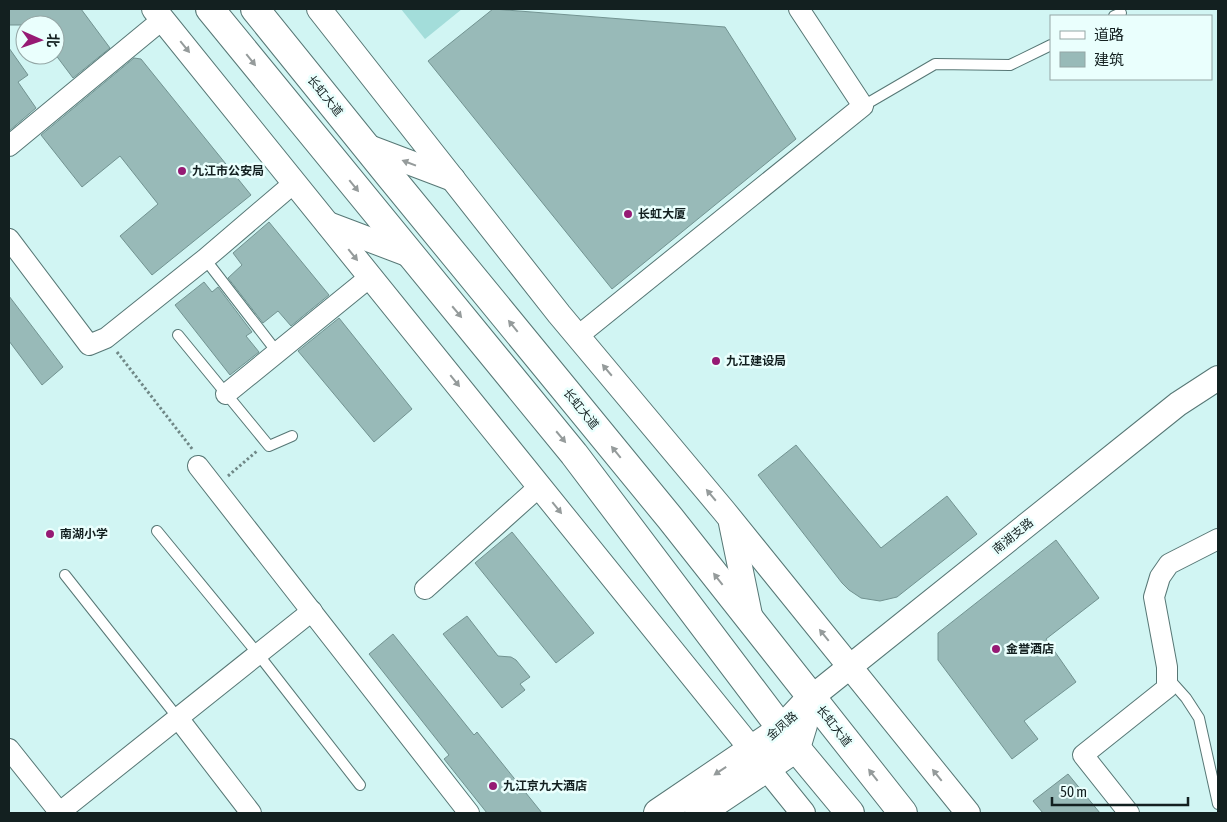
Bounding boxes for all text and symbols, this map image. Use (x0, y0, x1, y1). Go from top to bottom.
north arrow (15, 15, 65, 65)
legend (1050, 15, 1212, 80)
text: 道路 (1094, 26, 1124, 43)
text: 北 (45, 33, 61, 48)
one-way arrow (179, 40, 190, 53)
text: 建筑 (1094, 51, 1124, 68)
one-way arrow (246, 53, 257, 66)
street label: 长虹大道 (304, 73, 346, 119)
one-way arrow (402, 159, 417, 166)
place label: 九江市公安局 (192, 164, 264, 178)
marker: 九江市公安局 (176, 165, 188, 177)
one-way arrow (349, 179, 360, 192)
place label: 长虹大厦 (638, 207, 686, 221)
marker: 长虹大厦 (622, 208, 634, 220)
one-way arrow (347, 248, 358, 261)
one-way arrow (451, 306, 462, 318)
one-way arrow (508, 320, 519, 333)
place label: 九江建设局 (726, 354, 786, 368)
marker: 九江建设局 (710, 355, 722, 367)
one-way arrow (601, 365, 613, 377)
one-way arrow (449, 374, 460, 387)
street label: 长虹大道 (560, 386, 602, 432)
one-way arrow (555, 430, 566, 443)
one-way arrow (611, 446, 622, 459)
one-way arrow (705, 490, 717, 502)
one-way arrow (551, 501, 562, 514)
street label: 南湖支路 (990, 515, 1036, 557)
place label: 南湖小学 (60, 527, 108, 541)
marker: 南湖小学 (44, 528, 56, 540)
one-way arrow (713, 572, 724, 585)
one-way arrow (819, 629, 830, 642)
place label: 金誉酒店 (1006, 642, 1054, 656)
marker: 金誉酒店 (990, 643, 1002, 655)
street label: 长虹大道 (814, 703, 854, 749)
street label: 金凤路 (764, 709, 800, 743)
one-way arrow (713, 766, 727, 776)
one-way arrow (868, 768, 878, 782)
one-way arrow (932, 769, 943, 782)
scale bar (1052, 774, 1188, 806)
place label: 九江京九大酒店 (503, 779, 587, 793)
marker: 九江京九大酒店 (487, 780, 499, 792)
text: 50 m (1060, 783, 1087, 800)

